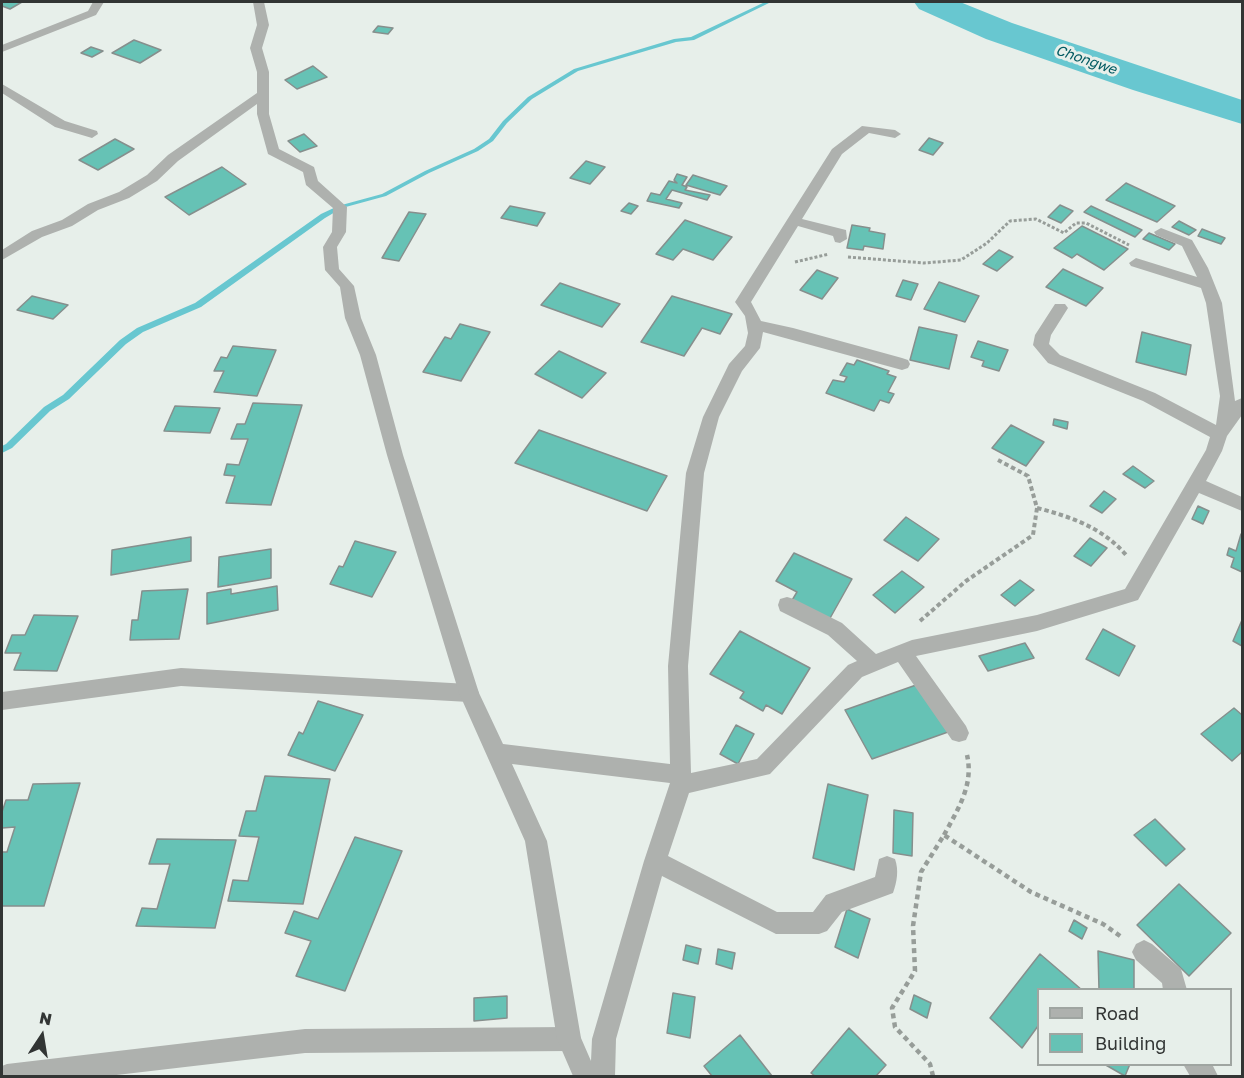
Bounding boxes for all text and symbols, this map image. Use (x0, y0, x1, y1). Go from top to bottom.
water label: Chongwe (1053, 42, 1119, 78)
legend (1037, 988, 1232, 1066)
text: Road (1095, 1002, 1139, 1024)
north arrow (12, 1006, 72, 1066)
text: N (38, 1007, 54, 1029)
text: Building (1095, 1032, 1166, 1054)

